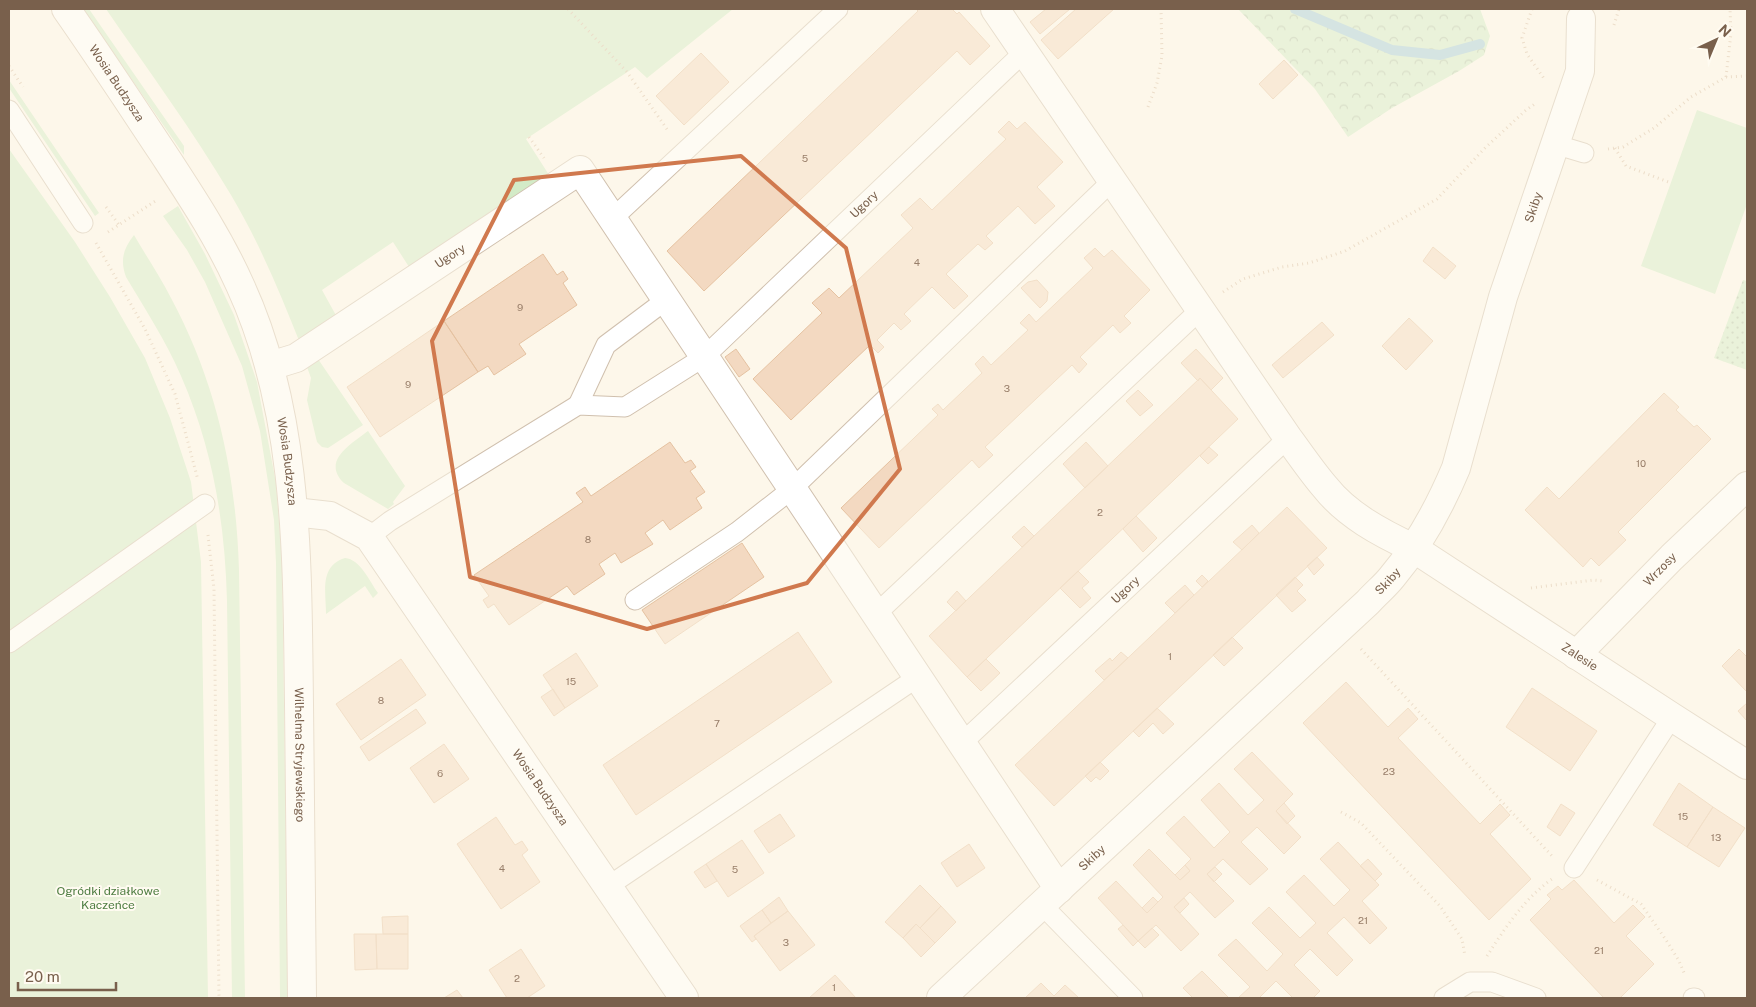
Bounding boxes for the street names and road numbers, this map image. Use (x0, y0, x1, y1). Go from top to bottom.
street label: Wosia Budzysza (86, 42, 147, 124)
street label: Ugory (847, 187, 881, 221)
street label: Skiby (1522, 190, 1545, 224)
street label: Ugory (432, 241, 468, 271)
street label: Wosia Budzysza (274, 416, 300, 506)
street label: Wrzosy (1641, 549, 1680, 589)
street label: Skiby (1372, 565, 1404, 598)
street label: Ugory (1109, 573, 1143, 607)
street label: Zalesie (1559, 640, 1601, 674)
street label: Wilhelma Stryjewskiego (292, 687, 307, 823)
street label: Wosia Budzysza (509, 747, 571, 828)
street label: Skiby (1076, 842, 1109, 874)

